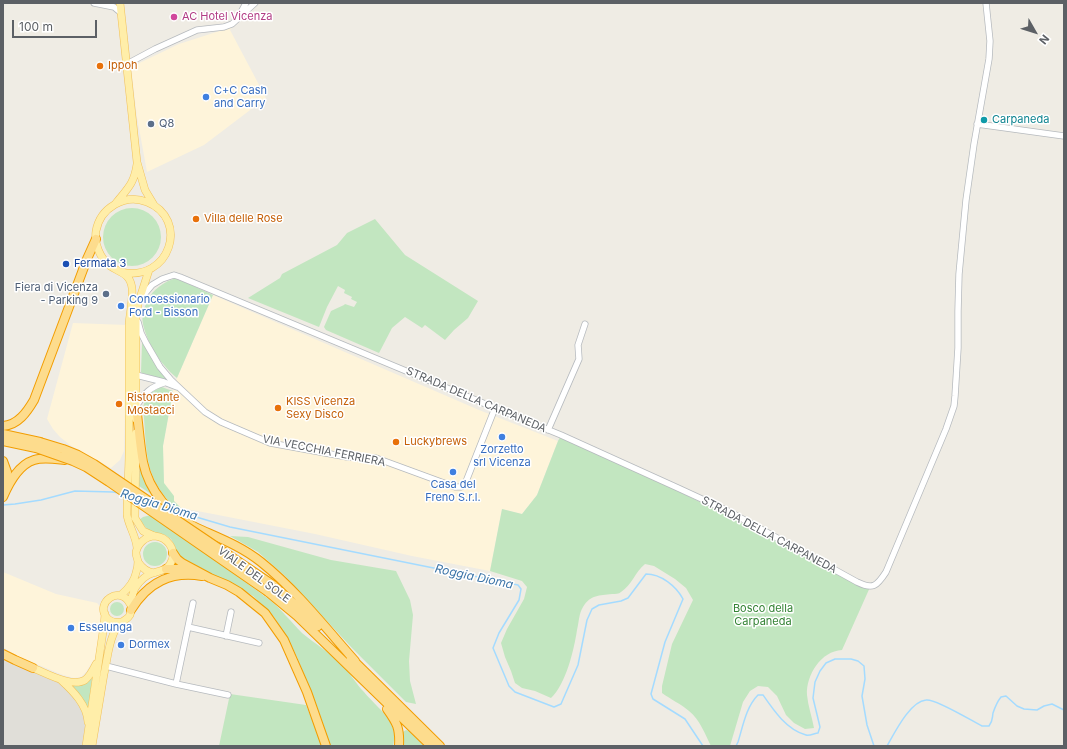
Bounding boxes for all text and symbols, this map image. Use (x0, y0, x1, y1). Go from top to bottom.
place label: AC Hotel Vicenza (182, 10, 272, 24)
scale bar (14, 12, 99, 38)
marker: AC Hotel Vicenza (169, 12, 179, 22)
north arrow (1015, 12, 1055, 52)
text: 100 m (19, 19, 53, 34)
text: N (1036, 32, 1052, 47)
place label: Ippoh (108, 59, 138, 73)
marker: Ippoh (95, 61, 105, 71)
place label: C+C Cash and Carry (214, 84, 267, 110)
marker: C+C Cash and Carry (201, 92, 211, 102)
place label: Carpaneda (992, 113, 1049, 127)
marker: Carpaneda (979, 115, 989, 125)
place label: Q8 (159, 117, 174, 131)
marker: Q8 (146, 119, 156, 129)
place label: Villa delle Rose (204, 212, 283, 226)
marker: Villa delle Rose (191, 214, 201, 224)
place label: Fermata 3 (74, 257, 126, 271)
marker: Fermata 3 (61, 259, 71, 269)
place label: Fiera di Vicenza - Parking 9 (15, 281, 98, 307)
marker: Fiera di Vicenza - Parking 9 (101, 289, 111, 299)
place label: Concessionario Ford - Bisson (129, 293, 210, 319)
marker: Concessionario Ford - Bisson (116, 301, 126, 311)
street label: STRADA DELLA CARPANEDA (404, 364, 548, 436)
place label: Ristorante Mostacci (127, 391, 179, 417)
place label: KISS Vicenza Sexy Disco (286, 395, 355, 421)
marker: Ristorante Mostacci (114, 399, 124, 409)
marker: KISS Vicenza Sexy Disco (273, 403, 283, 413)
marker: Zorzetto srl Vicenza (497, 432, 507, 442)
street label: VIA VECCHIA FERRIERA (261, 433, 387, 469)
place label: Luckybrews (404, 435, 467, 449)
marker: Luckybrews (391, 437, 401, 447)
place label: Zorzetto srl Vicenza (473, 443, 531, 469)
marker: Casa del Freno S.r.l. (448, 467, 458, 477)
place label: Casa del Freno S.r.l. (425, 478, 481, 504)
water label: Roggia Dioma (119, 486, 199, 524)
street label: STRADA DELLA CARPANEDA (699, 494, 839, 576)
street label: VIALE DEL SOLE (215, 544, 293, 606)
water label: Roggia Dioma (433, 562, 515, 592)
park label: Bosco della Carpaneda (733, 602, 793, 628)
place label: Esselunga (79, 621, 132, 635)
marker: Esselunga (66, 623, 76, 633)
place label: Dormex (129, 638, 170, 652)
marker: Dormex (116, 640, 126, 650)

